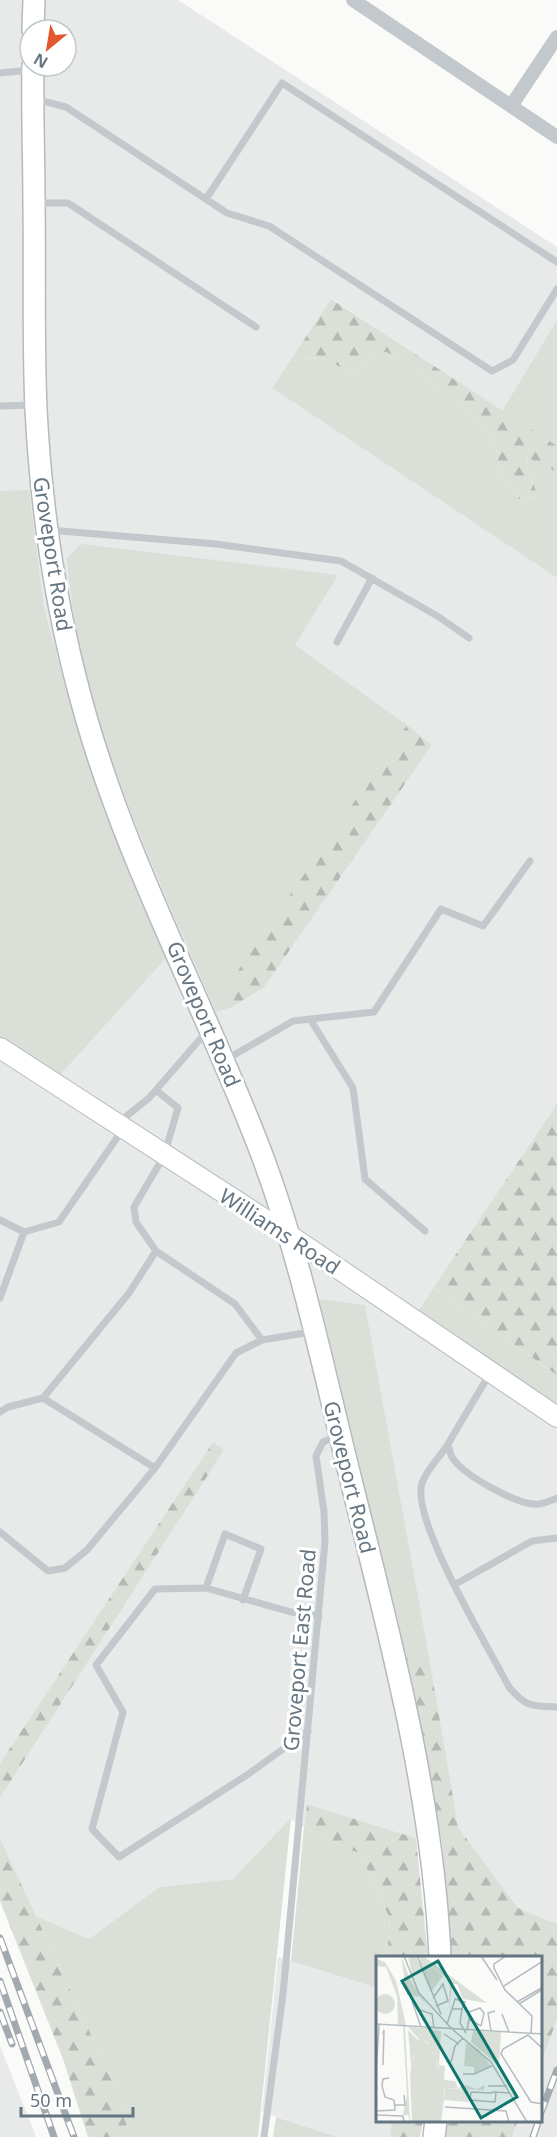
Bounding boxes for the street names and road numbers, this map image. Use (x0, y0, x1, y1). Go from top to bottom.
street label: Groveport Road (27, 475, 79, 633)
street label: Groveport Road (161, 937, 247, 1091)
street label: Williams Road (214, 1182, 346, 1280)
street label: Groveport Road (318, 1398, 382, 1556)
street label: Groveport East Road (276, 1548, 322, 1752)

